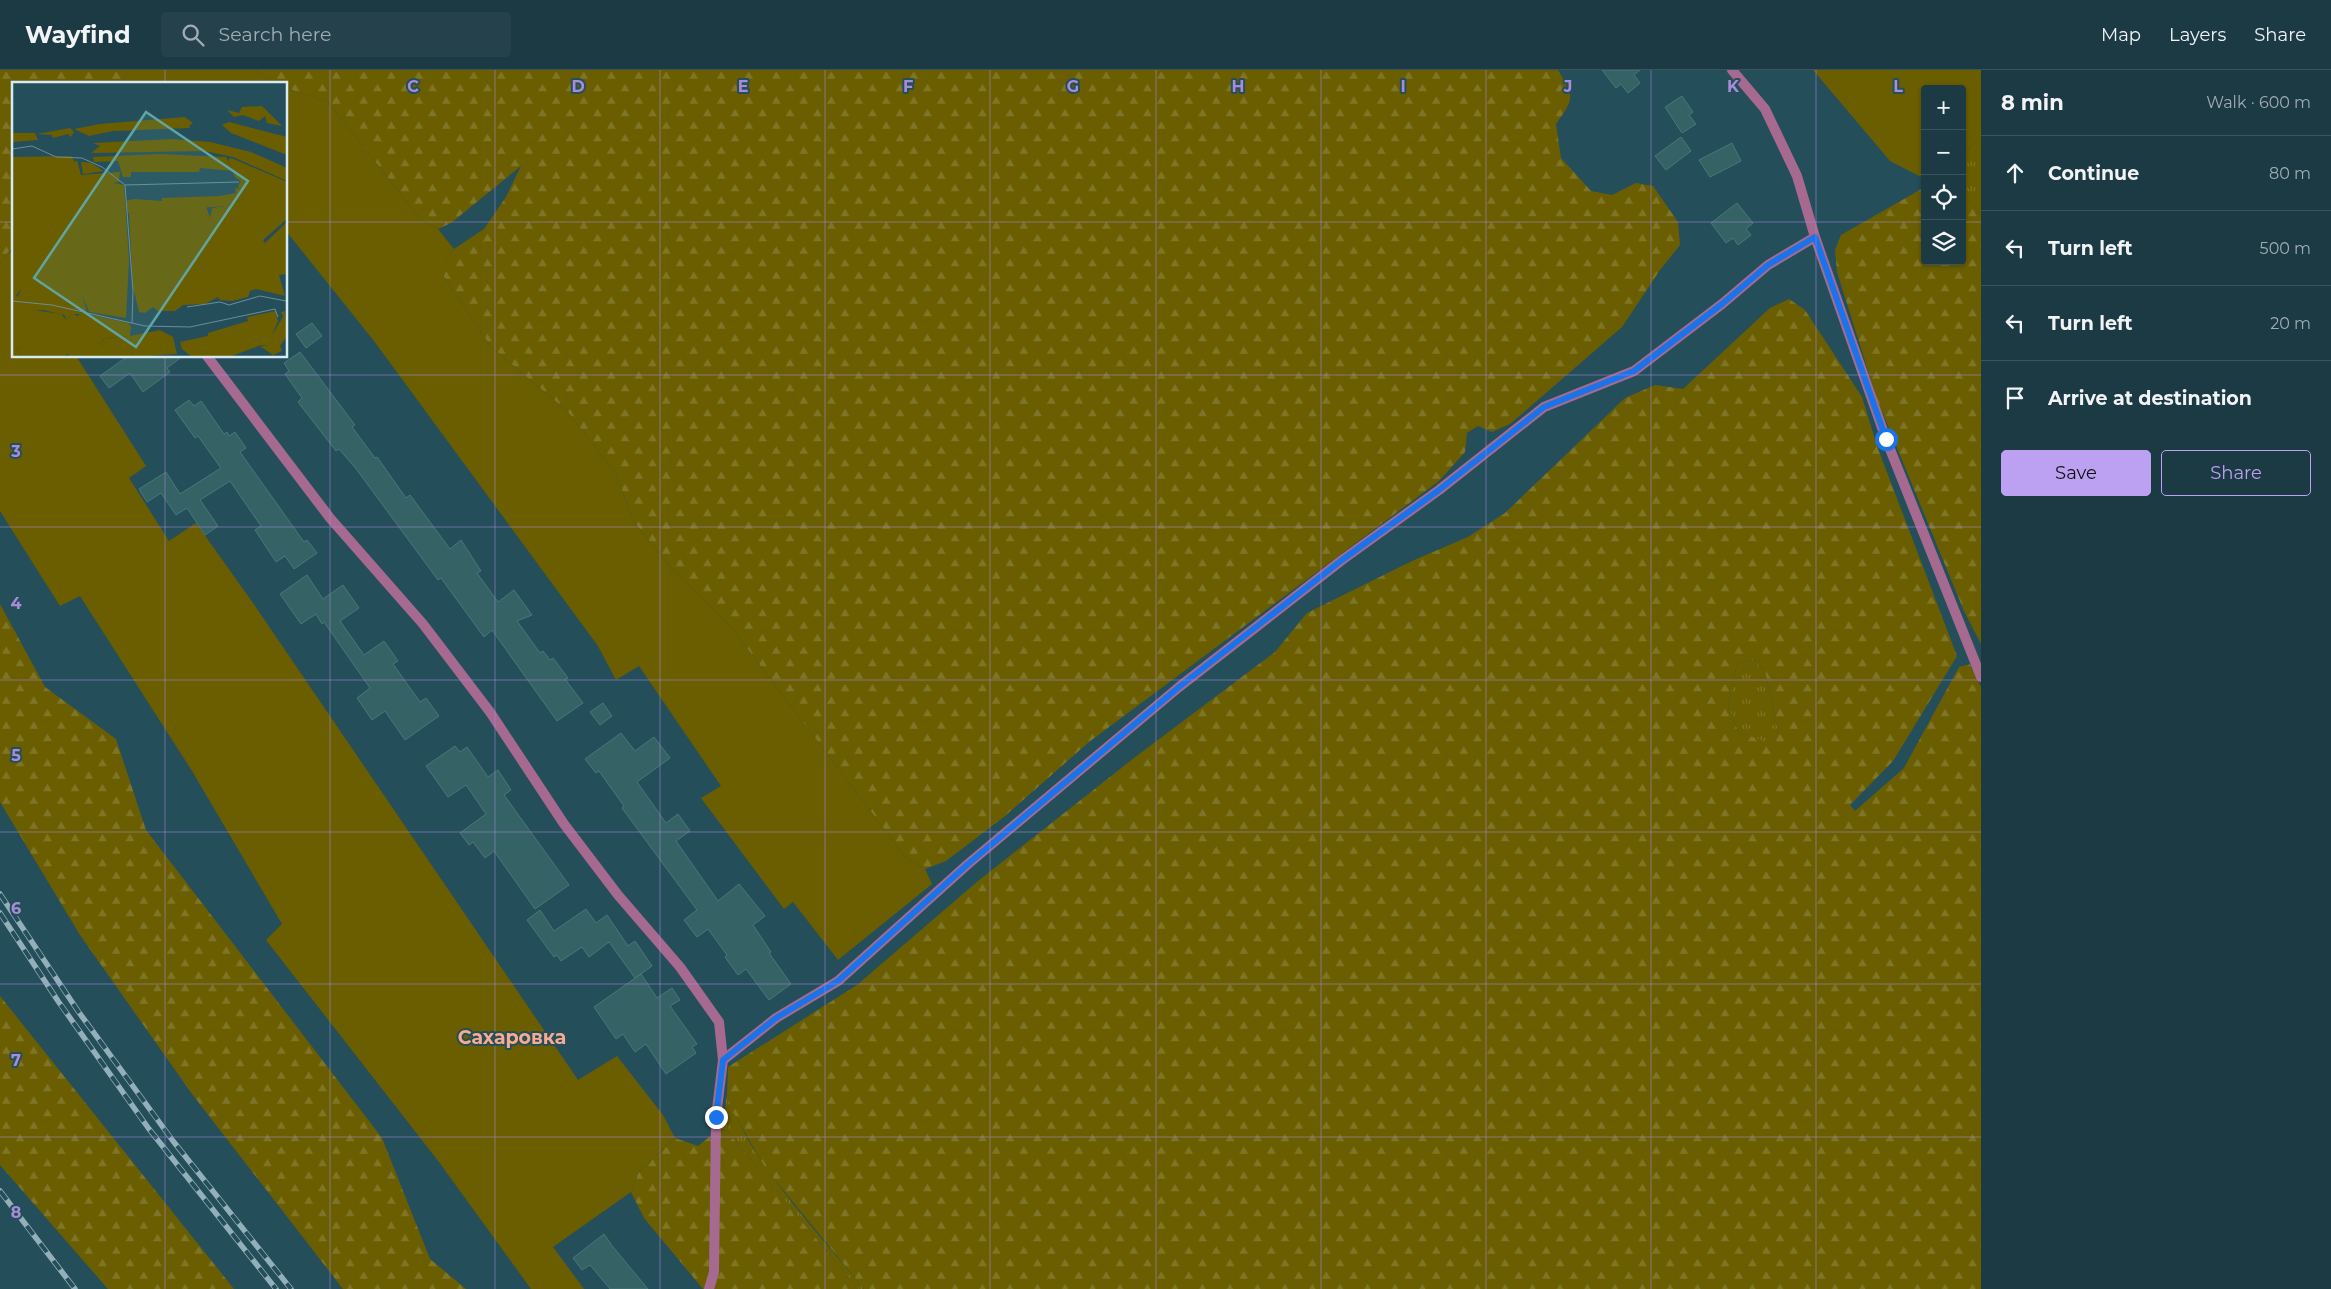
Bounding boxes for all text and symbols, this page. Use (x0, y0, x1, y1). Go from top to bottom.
search box (161, 12, 511, 57)
text: Wayfind (25, 20, 131, 49)
icon: search (179, 21, 207, 49)
text: Search here (219, 23, 332, 46)
text: Map (2101, 24, 2141, 46)
text: Layers (2169, 24, 2226, 46)
text: Share (2254, 24, 2306, 46)
text: C (407, 77, 419, 96)
text: D (571, 77, 585, 96)
text: E (738, 77, 748, 96)
text: F (903, 77, 913, 96)
text: G (1067, 77, 1079, 96)
text: H (1232, 77, 1244, 96)
text: I (1400, 77, 1406, 96)
text: J (1563, 77, 1572, 96)
text: K (1727, 77, 1740, 96)
text: L (1893, 77, 1903, 96)
inset map (12, 82, 288, 358)
map controls (1921, 85, 1966, 265)
button: + (1921, 85, 1966, 130)
text: 8 min (2001, 90, 2064, 115)
text: Walk · 600 m (2206, 93, 2311, 112)
button: − (1921, 130, 1966, 175)
icon: ahead (2001, 159, 2029, 187)
text: Continue (2048, 162, 2139, 185)
text: 80 m (2269, 164, 2311, 183)
button: locate (1921, 175, 1966, 220)
button: layers (1921, 220, 1966, 265)
icon: left (2001, 234, 2029, 262)
text: Turn left (2048, 237, 2133, 260)
text: 500 m (2260, 239, 2311, 258)
icon: left (2001, 309, 2029, 337)
text: Turn left (2048, 312, 2133, 335)
text: 20 m (2270, 314, 2311, 333)
icon: arrive (2001, 384, 2029, 412)
text: Arrive at destination (2048, 387, 2252, 410)
route start (1875, 428, 1898, 451)
text: 3 (10, 442, 21, 461)
button: Save (2001, 450, 2151, 496)
button: Share (2161, 450, 2311, 496)
text: 4 (10, 594, 22, 613)
text: 5 (11, 746, 21, 765)
text: 6 (11, 899, 21, 918)
district label: Сахаровка (458, 1026, 566, 1049)
text: 7 (11, 1051, 21, 1070)
route end (705, 1106, 728, 1129)
text: 8 (11, 1203, 21, 1222)

